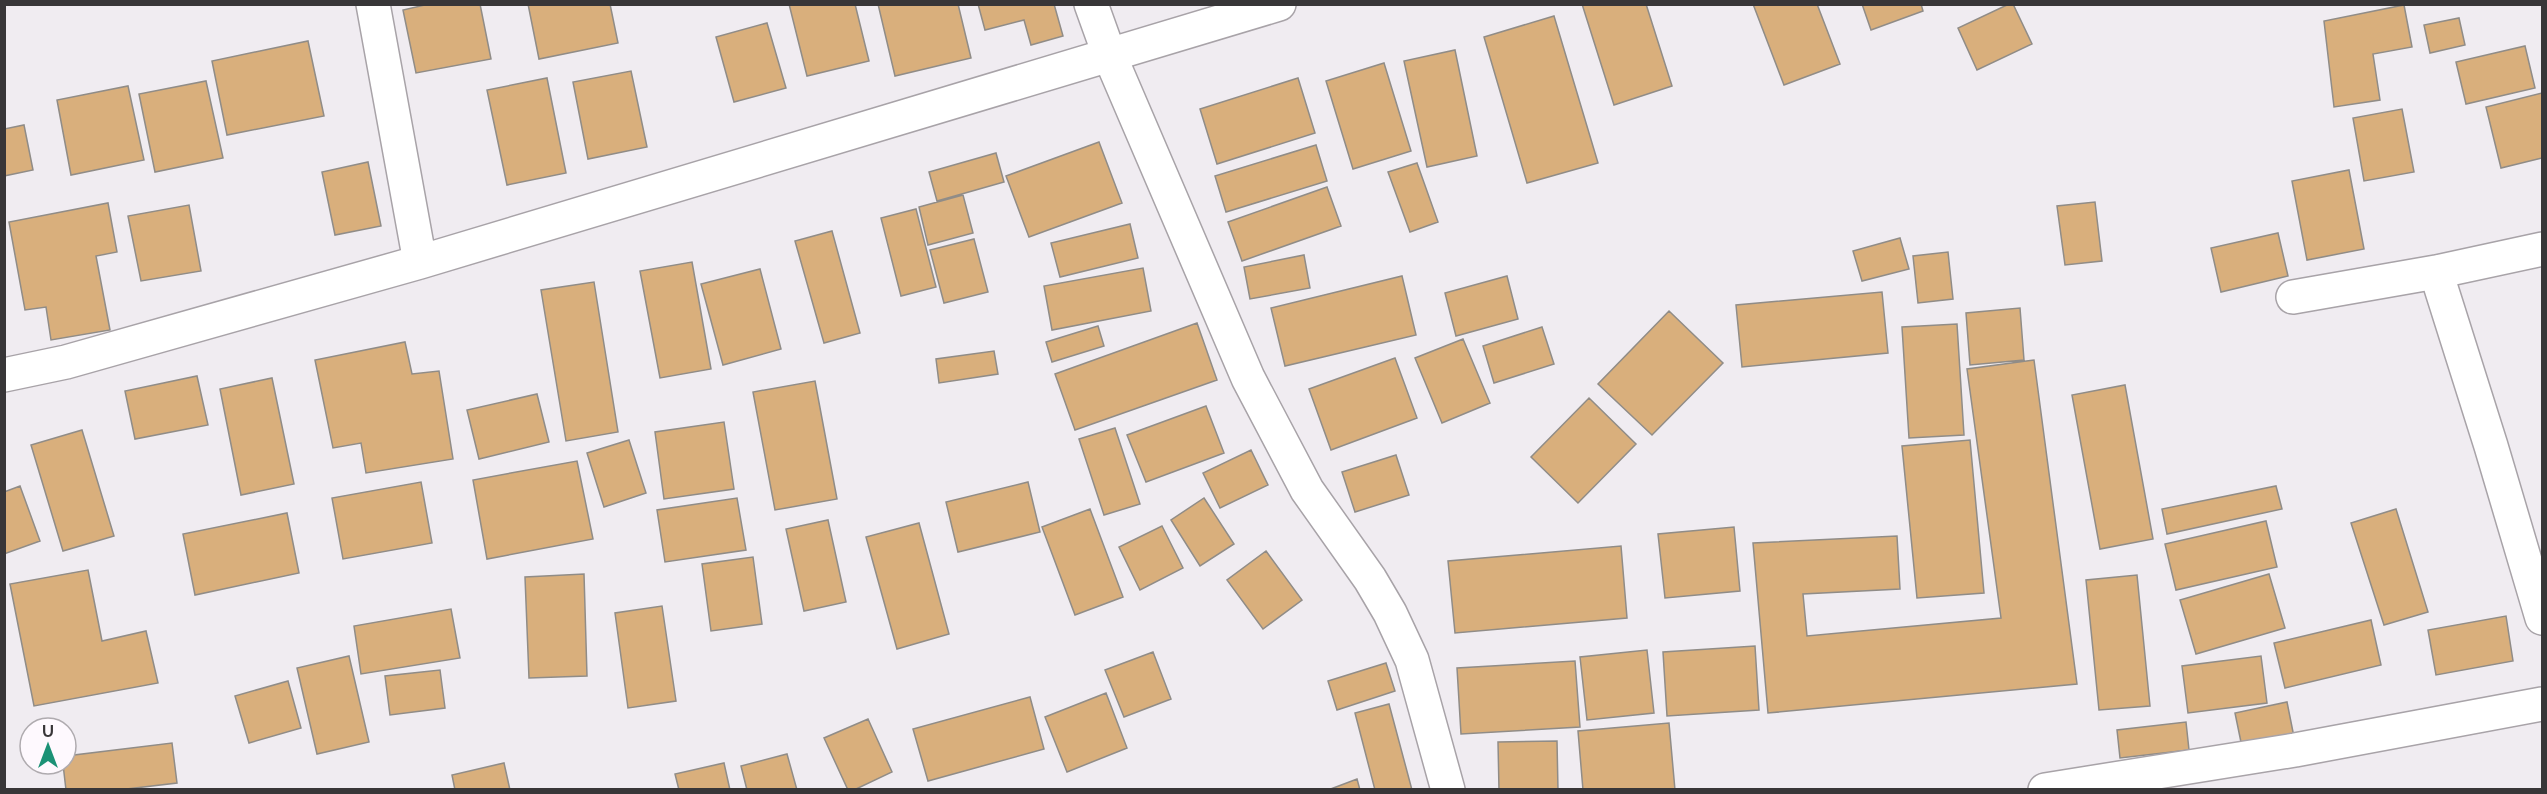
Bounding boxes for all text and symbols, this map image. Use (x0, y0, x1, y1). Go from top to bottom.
north arrow (18, 716, 78, 776)
text: U (42, 722, 54, 741)

